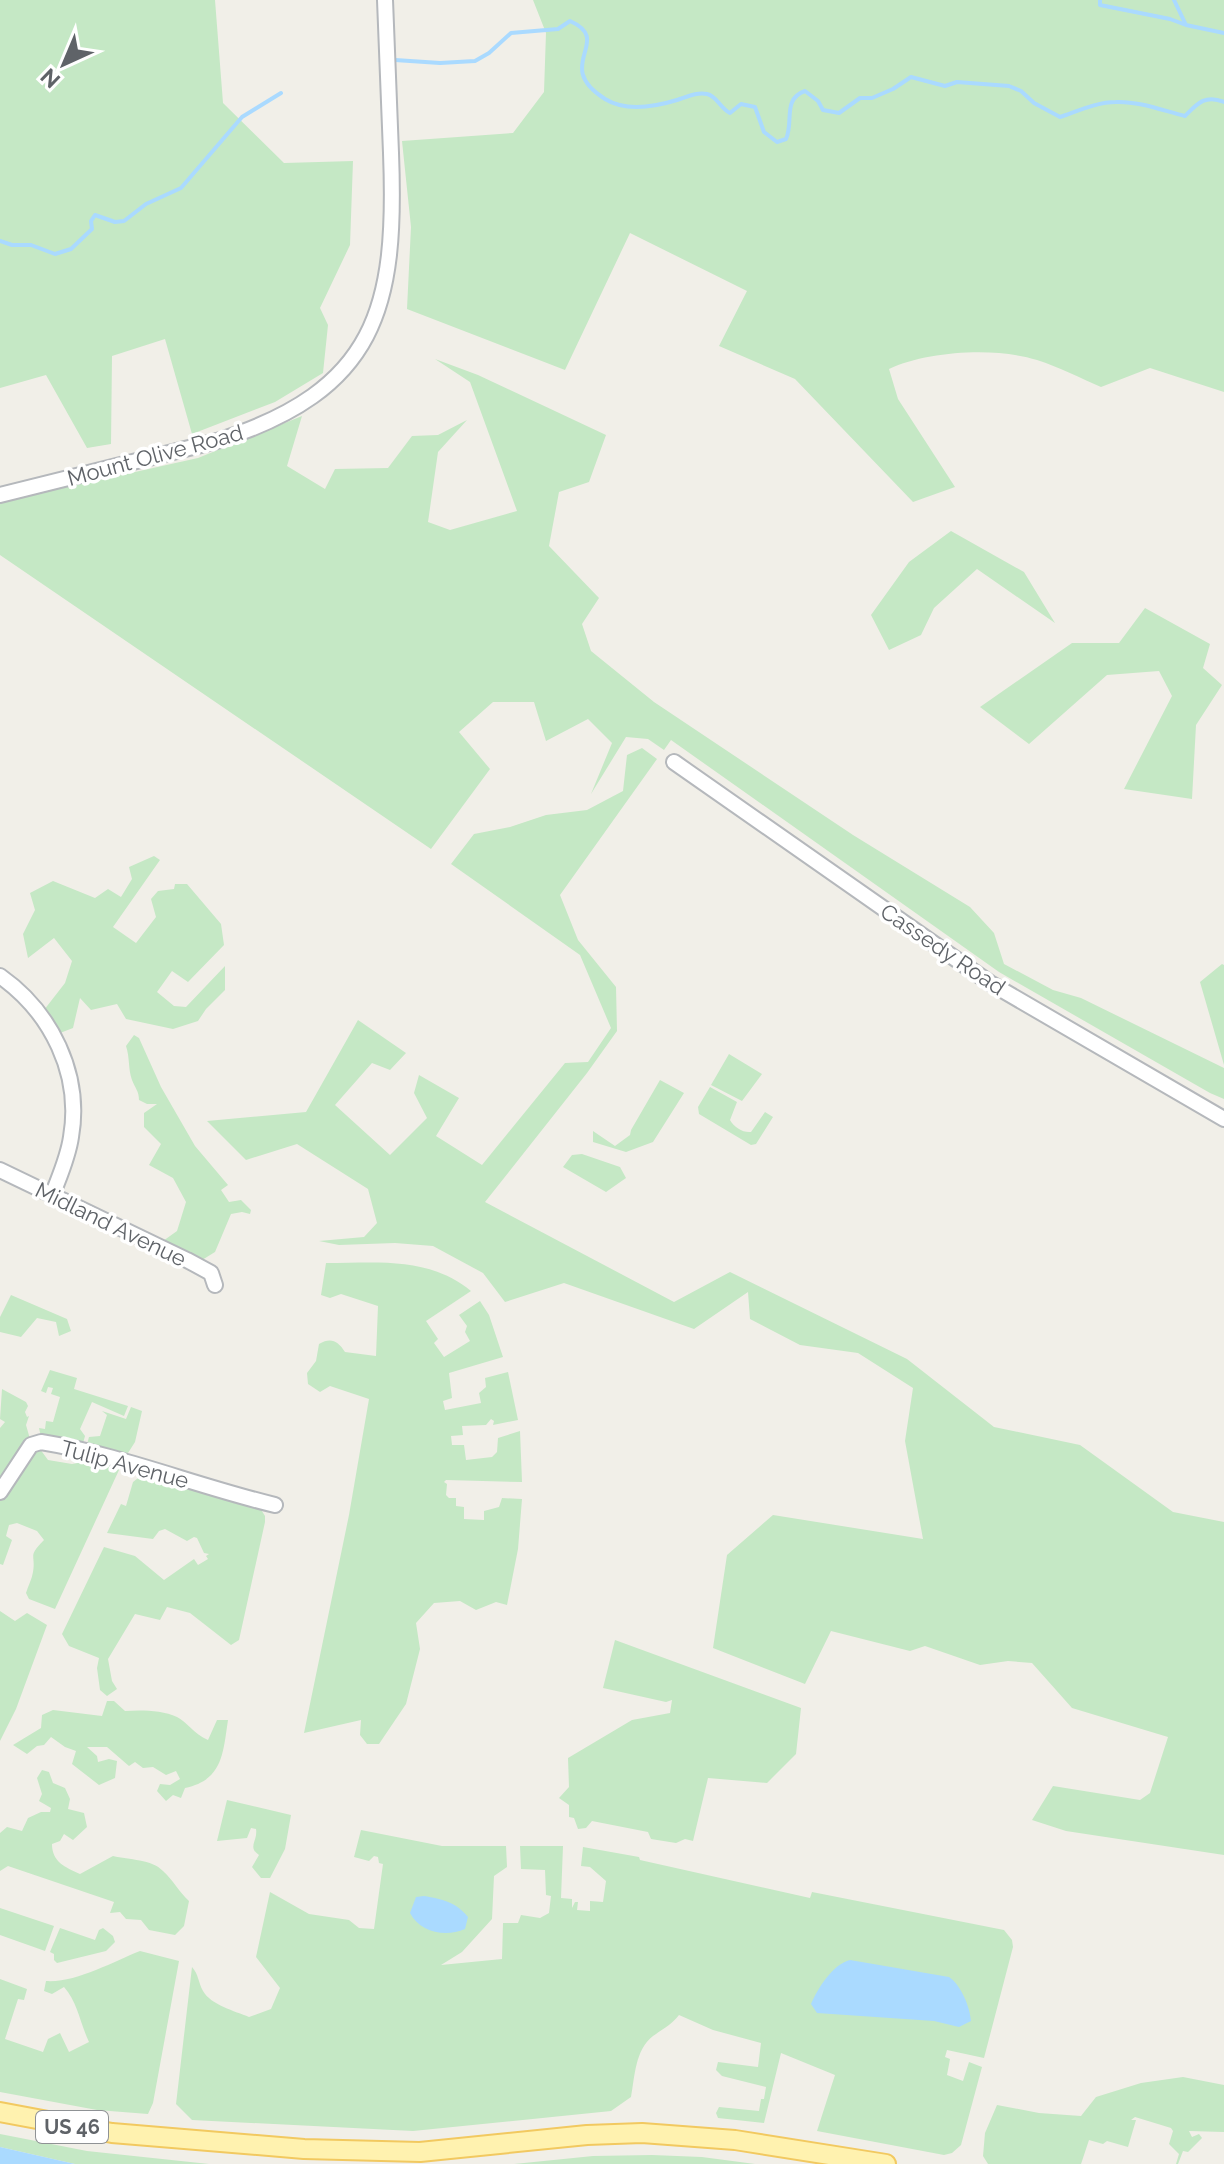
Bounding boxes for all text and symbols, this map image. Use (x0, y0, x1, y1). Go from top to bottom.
north arrow (24, 24, 104, 104)
text: N (35, 63, 65, 94)
street label: Mount Olive Road (64, 419, 246, 491)
street label: Cassedy Road (876, 898, 1010, 1000)
street label: Midland Avenue (31, 1176, 191, 1272)
street label: Tulip Avenue (58, 1434, 192, 1494)
road number: US 46 (36, 2111, 108, 2143)

